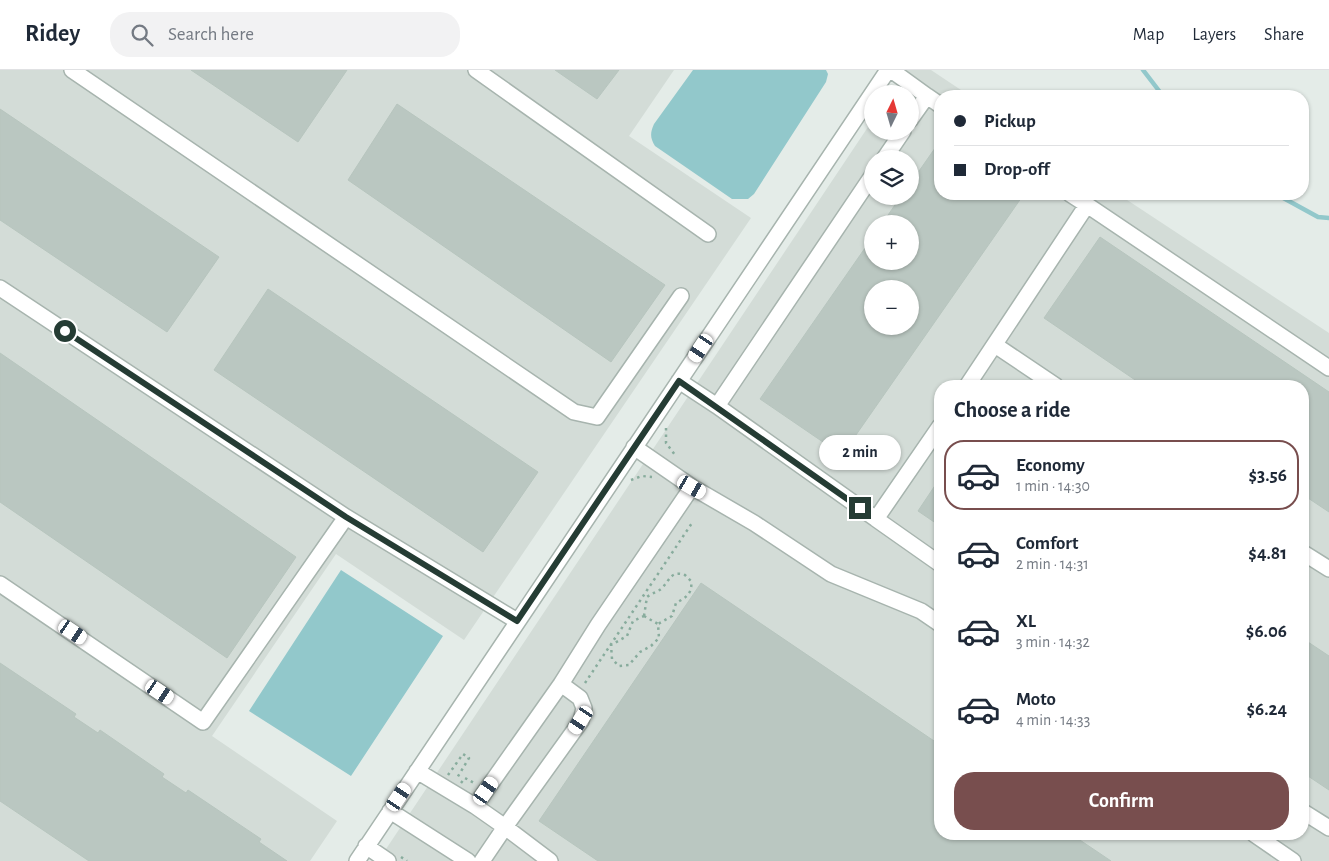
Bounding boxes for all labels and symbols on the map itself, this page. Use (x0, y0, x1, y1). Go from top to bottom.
north arrow (864, 85, 919, 140)
route start (54, 320, 76, 342)
car (686, 331, 715, 365)
callout: 2 min (819, 436, 901, 470)
car (675, 473, 708, 501)
route end (849, 497, 871, 519)
car (56, 617, 89, 647)
car (143, 677, 176, 707)
car (566, 703, 595, 737)
car (471, 774, 500, 808)
car (384, 780, 413, 814)

